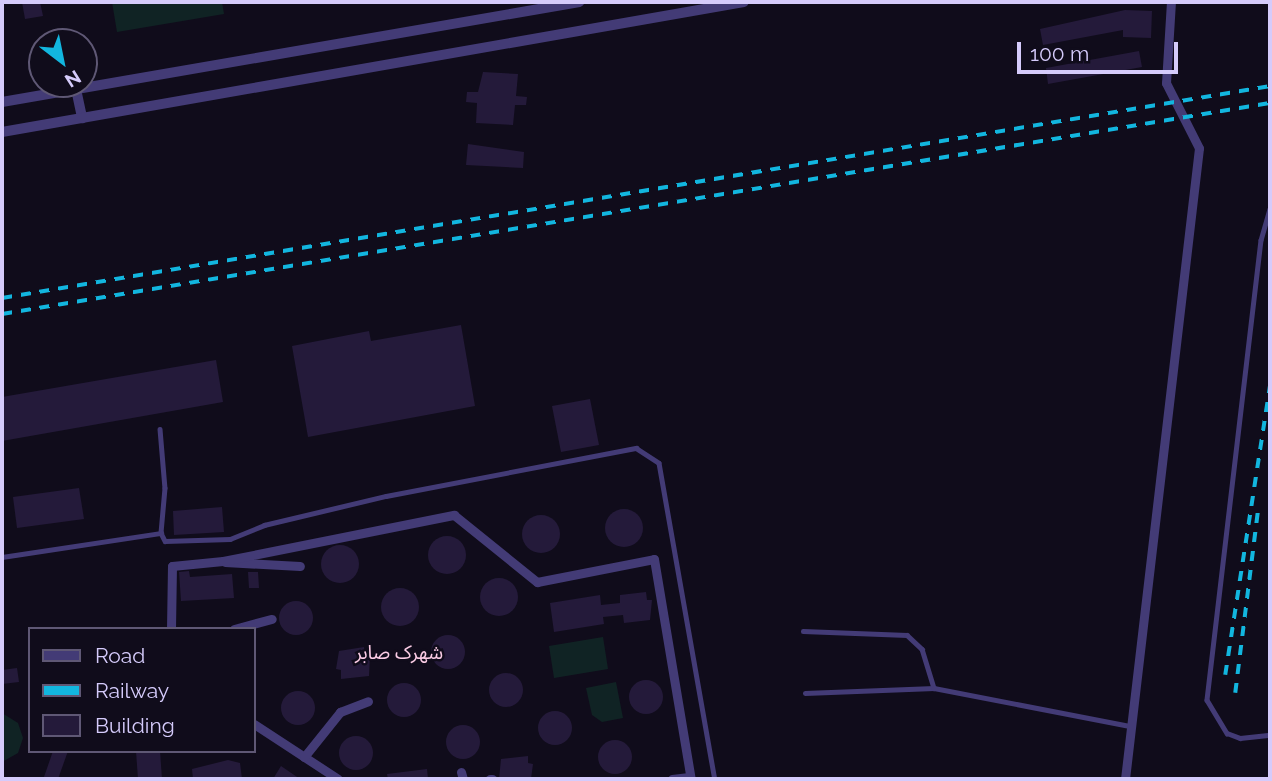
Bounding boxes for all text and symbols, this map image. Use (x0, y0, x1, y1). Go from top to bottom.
north arrow (28, 28, 98, 98)
scale bar (1020, 28, 1181, 72)
text: 100 m (1030, 41, 1089, 66)
text: N (61, 66, 85, 92)
legend (28, 627, 256, 753)
district label: شهرک صابر (355, 642, 443, 664)
text: Road (95, 643, 145, 668)
text: Railway (95, 678, 169, 703)
text: Building (95, 713, 175, 738)

